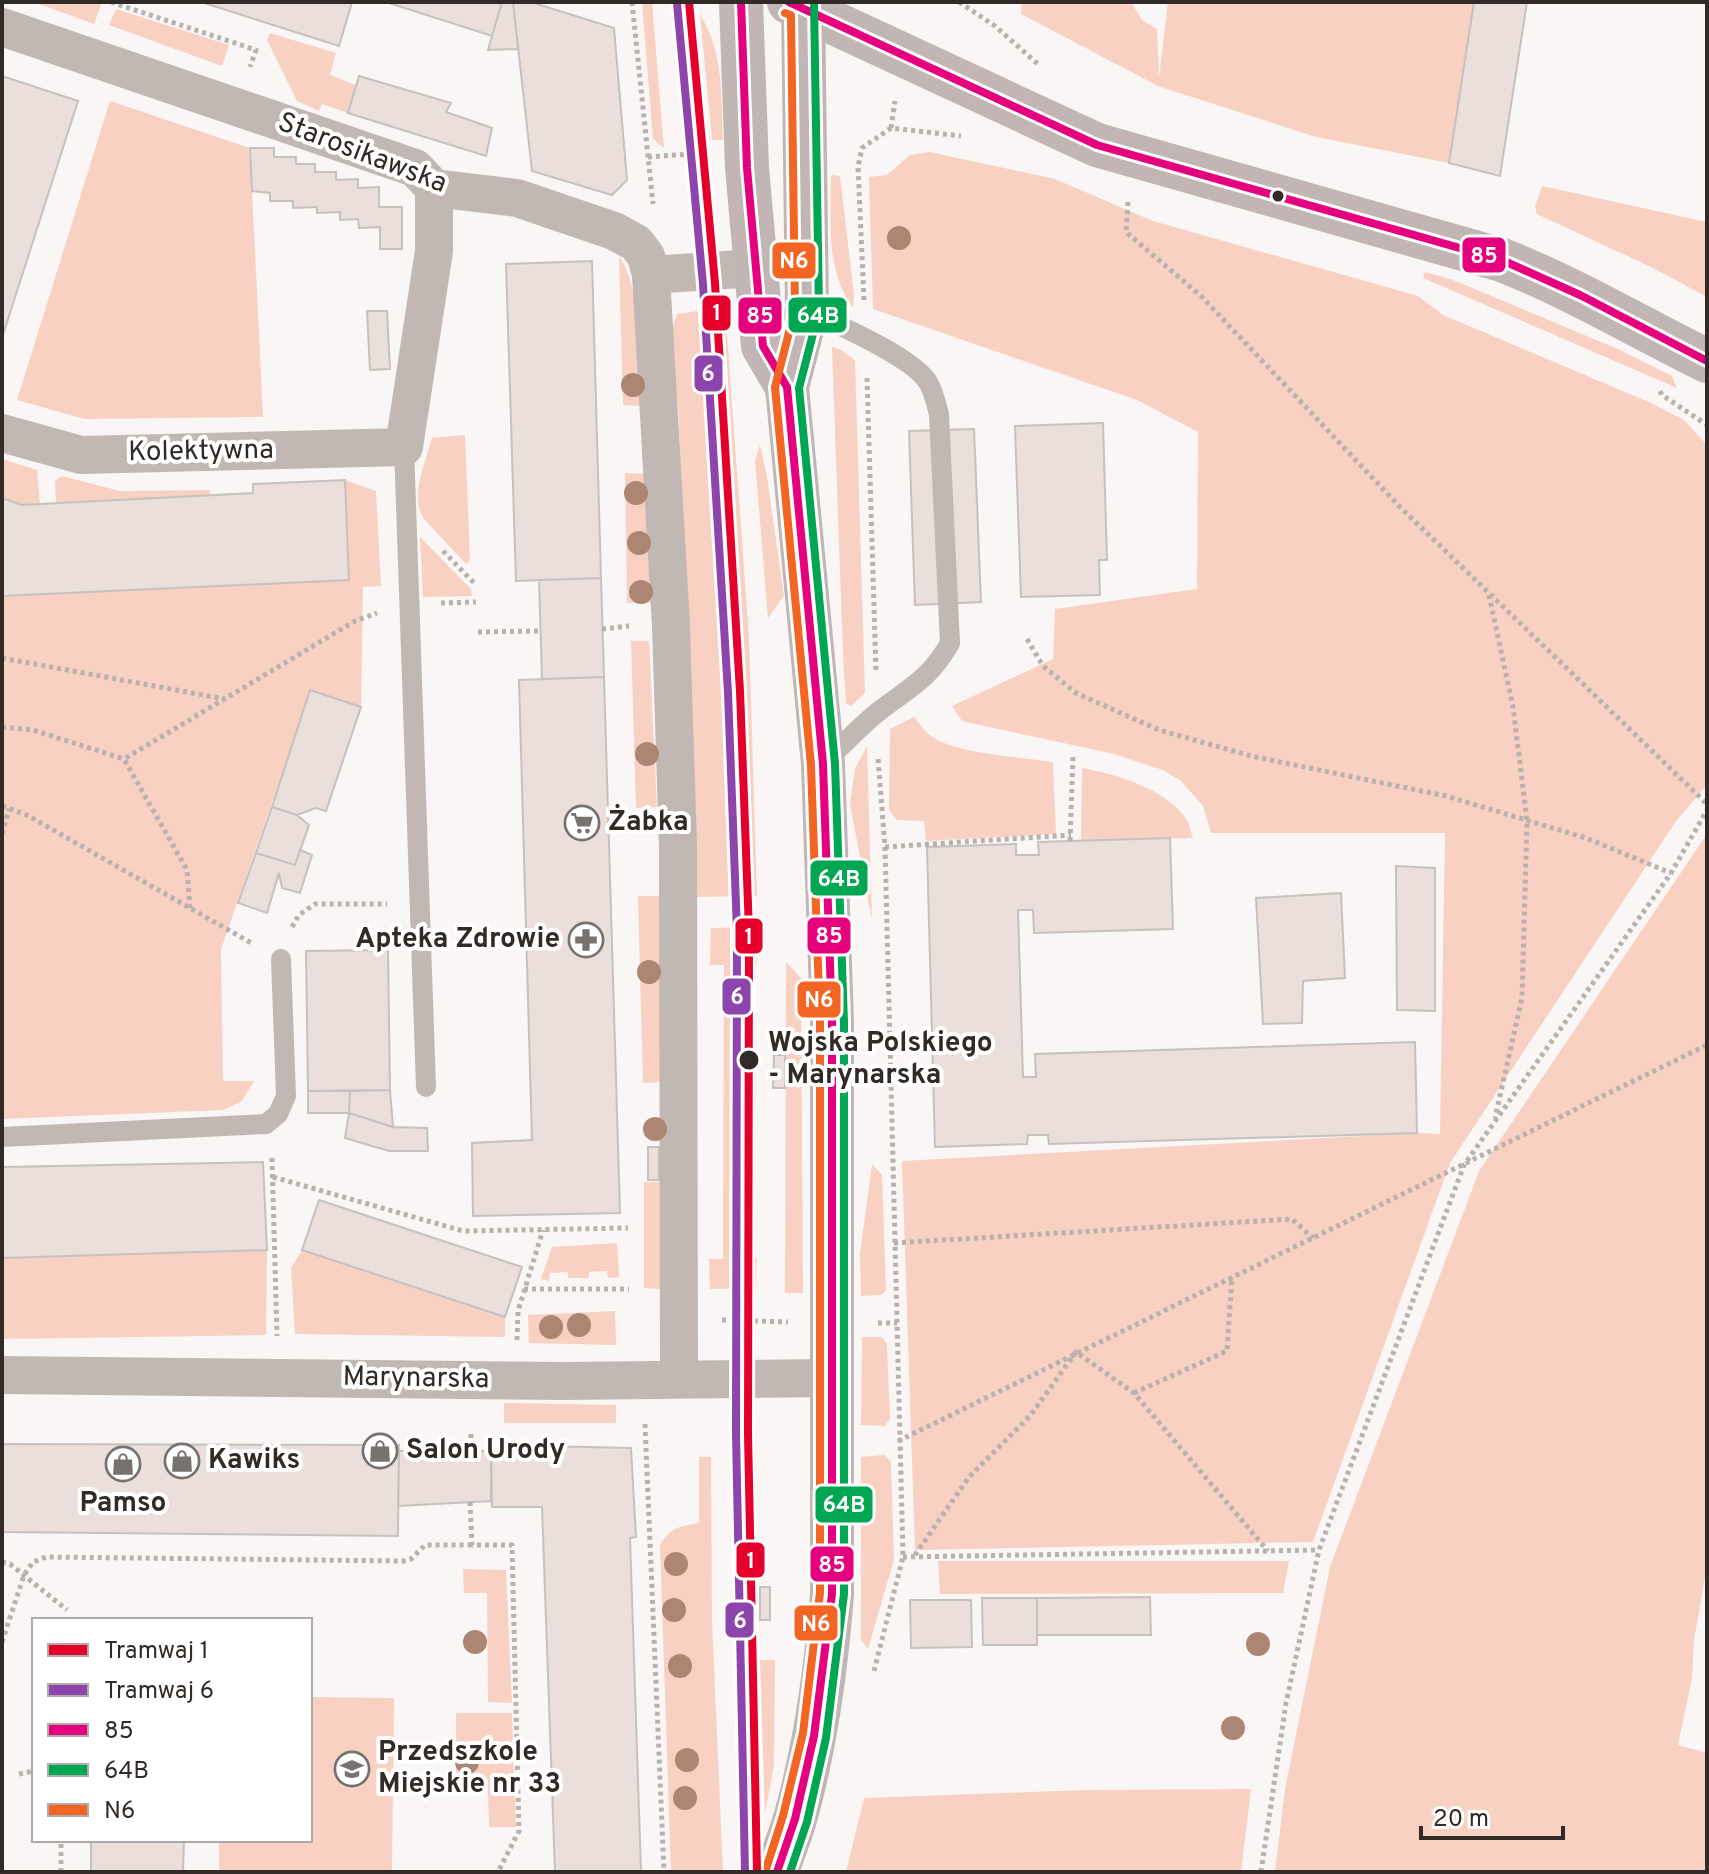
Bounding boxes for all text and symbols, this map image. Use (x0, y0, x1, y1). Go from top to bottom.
street label: Starosikawska (272, 105, 452, 203)
unlabelled marker (1270, 188, 1286, 204)
line badge: 85 (1461, 236, 1507, 274)
line badge: N6 (771, 241, 817, 280)
text: 85 (1470, 244, 1498, 271)
text: N6 (779, 249, 809, 276)
line badge: 1 (701, 294, 732, 332)
line badge: 85 (737, 296, 783, 335)
line badge: 64B (787, 296, 848, 334)
text: 1 (713, 301, 721, 328)
text: 85 (746, 304, 774, 331)
text: 64B (797, 304, 839, 331)
line badge: 6 (693, 354, 724, 393)
text: 6 (701, 362, 715, 389)
street label: Kolektywna (128, 433, 274, 471)
place label: Żabka (608, 803, 689, 841)
supermarket icon: Żabka (563, 804, 601, 842)
line badge: 64B (809, 859, 869, 897)
text: 64B (818, 867, 860, 894)
line badge: 85 (806, 916, 852, 955)
line badge: 1 (734, 917, 764, 955)
pharmacy icon: Apteka Zdrowie (567, 921, 605, 959)
place label: Apteka Zdrowie (355, 922, 560, 958)
text: 85 (815, 924, 843, 951)
text: 1 (745, 925, 753, 952)
line badge: 6 (721, 977, 752, 1016)
line badge: N6 (796, 980, 842, 1019)
text: 6 (730, 985, 744, 1012)
text: N6 (804, 988, 834, 1015)
place label: Wojska Polskiego - Marynarska (768, 1026, 993, 1094)
marker: Wojska Polskiego - Marynarska (737, 1048, 761, 1072)
street label: Marynarska (342, 1360, 490, 1398)
shop icon: Salon Urody (361, 1432, 399, 1470)
place label: Salon Urody (406, 1433, 565, 1469)
shop icon: Kawiks (163, 1442, 201, 1480)
place label: Kawiks (208, 1443, 300, 1479)
shop icon: Pamso (104, 1445, 142, 1483)
line badge: 64B (814, 1485, 874, 1524)
place label: Pamso (80, 1486, 166, 1522)
text: 64B (823, 1493, 865, 1520)
line badge: 1 (735, 1541, 766, 1579)
line badge: 85 (809, 1545, 855, 1583)
text: 1 (747, 1549, 755, 1576)
text: 85 (818, 1553, 846, 1580)
line badge: 6 (724, 1601, 755, 1639)
line badge: N6 (793, 1604, 839, 1642)
text: 6 (733, 1609, 747, 1636)
text: N6 (801, 1612, 831, 1639)
legend (32, 1618, 312, 1842)
text: Tramwaj 1 (104, 1637, 209, 1667)
text: Tramwaj 6 (104, 1677, 214, 1707)
text: 85 (104, 1717, 134, 1747)
place label: Przedszkole Miejskie nr 33 (378, 1735, 561, 1803)
school or university icon: Przedszkole Miejskie nr 33 (333, 1750, 371, 1788)
text: 64B (104, 1757, 149, 1787)
scale bar (1421, 1790, 1563, 1840)
text: N6 (104, 1797, 135, 1827)
text: 20 m (1433, 1805, 1489, 1835)

